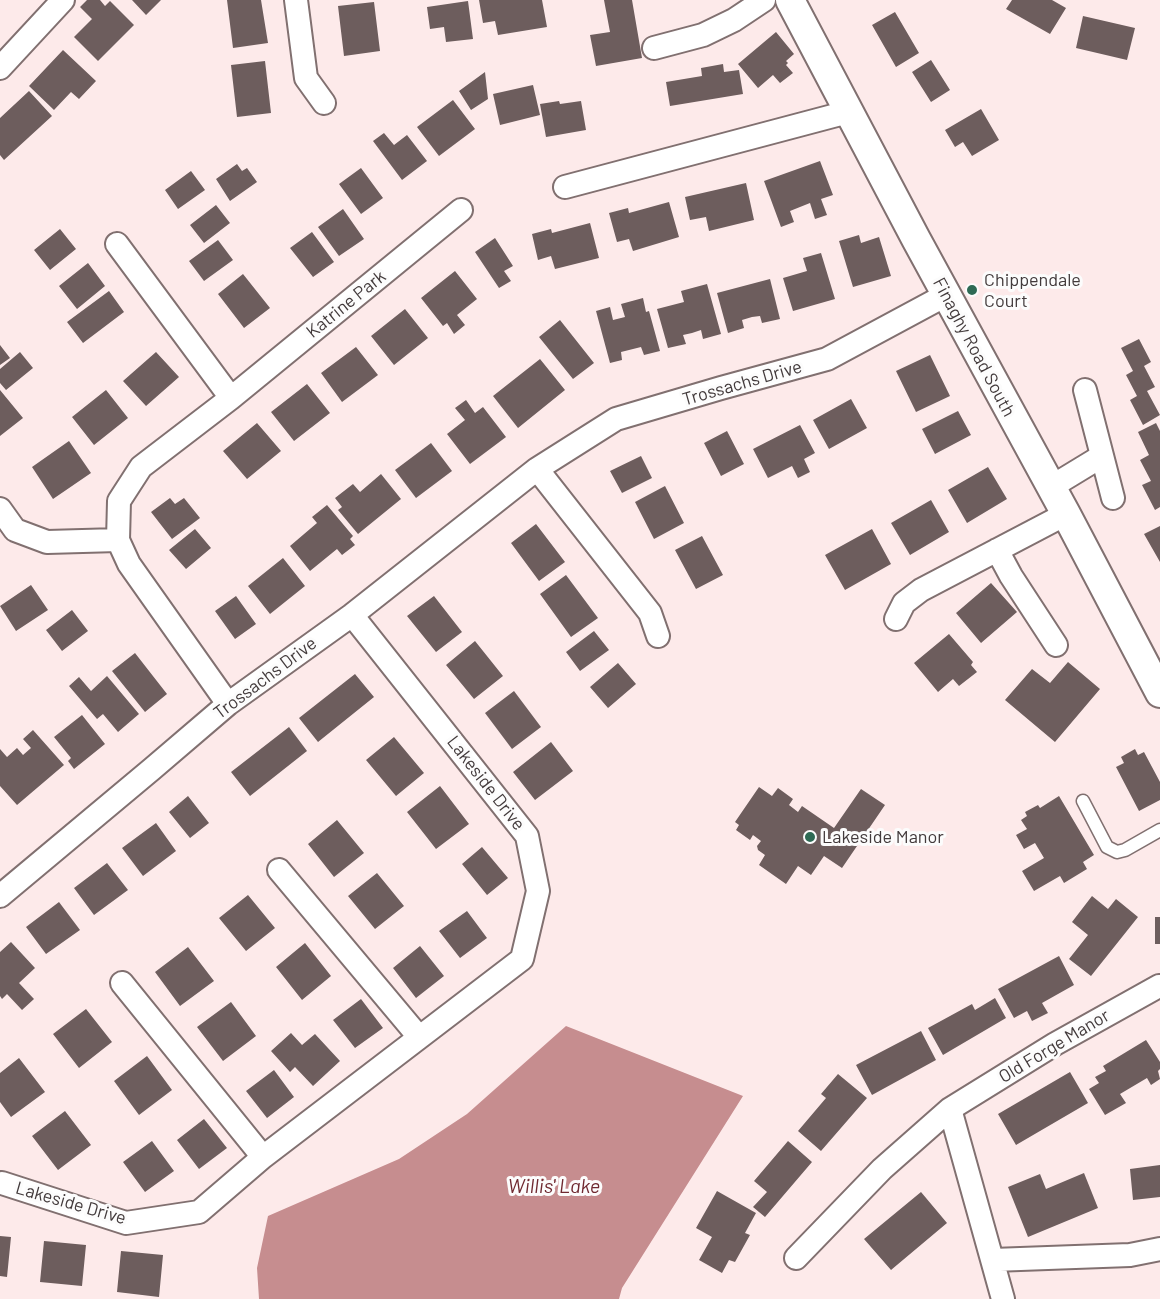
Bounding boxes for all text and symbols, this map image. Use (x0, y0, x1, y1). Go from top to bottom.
street label: Katrine Park (302, 265, 390, 343)
place label: Chippendale Court (984, 269, 1081, 312)
street label: Finaghy Road South (928, 274, 1020, 420)
marker: Chippendale Court (965, 283, 979, 297)
street label: Trossachs Drive (680, 356, 804, 410)
street label: Trossachs Drive (209, 632, 321, 724)
street label: Lakeside Drive (442, 731, 530, 835)
place label: Lakeside Manor (822, 826, 944, 848)
marker: Lakeside Manor (803, 830, 817, 844)
street label: Old Forge Manor (995, 1004, 1113, 1088)
water label: Willis' Lake (508, 1174, 600, 1198)
street label: Lakeside Drive (13, 1177, 129, 1229)

